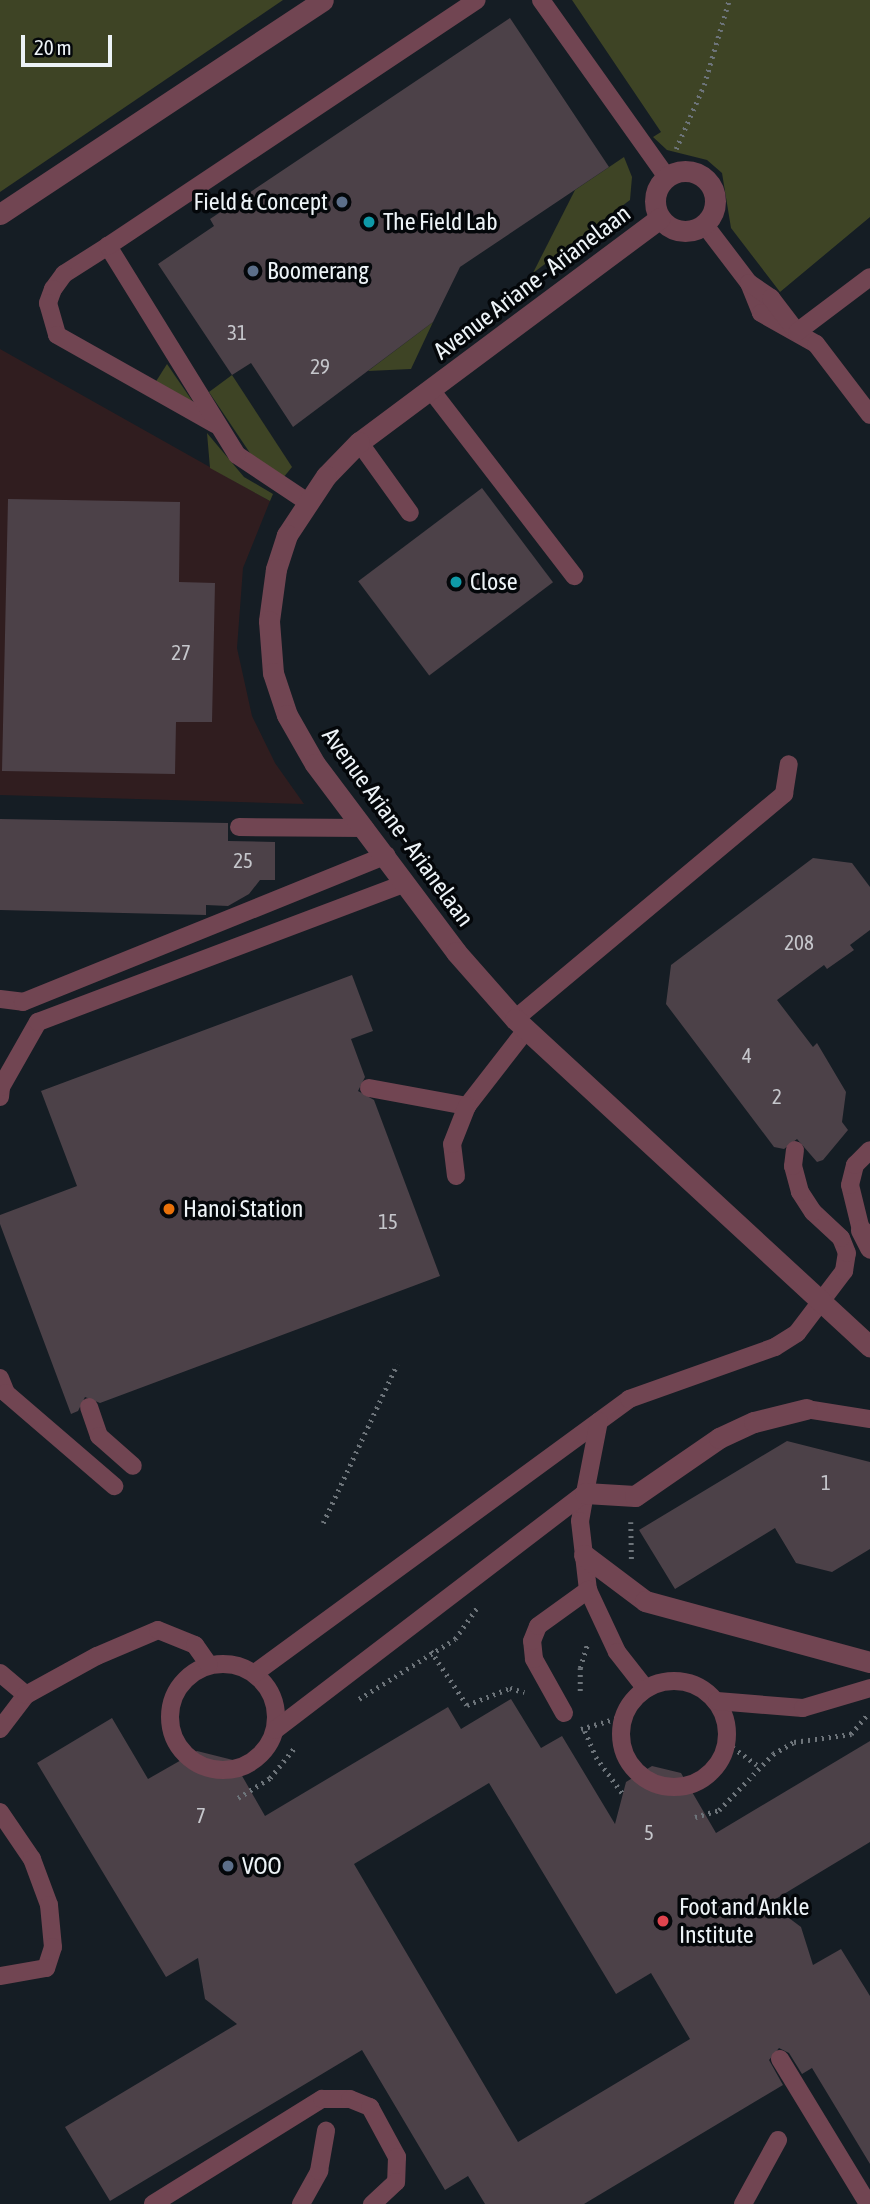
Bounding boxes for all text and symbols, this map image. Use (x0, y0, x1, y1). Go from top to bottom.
scale bar (24, 21, 116, 65)
text: 20 m (34, 35, 72, 59)
place label: Field & Concept (194, 188, 328, 216)
marker: Field & Concept (334, 194, 350, 210)
street label: Avenue Ariane - Arianelaan (428, 199, 636, 365)
place label: The Field Lab (383, 208, 498, 236)
marker: The Field Lab (361, 214, 377, 230)
place label: Boomerang (267, 257, 369, 285)
marker: Boomerang (245, 263, 261, 279)
house number: 31 (227, 319, 247, 345)
house number: 29 (310, 353, 330, 379)
place label: Close (470, 568, 518, 596)
marker: Close (448, 574, 464, 590)
house number: 27 (171, 639, 191, 665)
street label: Avenue Ariane - Arianelaan (316, 722, 480, 932)
house number: 25 (233, 847, 253, 873)
house number: 208 (784, 929, 814, 955)
house number: 4 (742, 1042, 752, 1068)
house number: 2 (772, 1083, 782, 1109)
place label: Hanoi Station (183, 1195, 303, 1223)
marker: Hanoi Station (161, 1201, 177, 1217)
house number: 15 (378, 1208, 398, 1234)
house number: 1 (821, 1469, 831, 1495)
house number: 7 (196, 1802, 206, 1828)
house number: 5 (644, 1819, 654, 1845)
place label: VOO (242, 1852, 282, 1880)
marker: VOO (220, 1858, 236, 1874)
place label: Foot and Ankle Institute (679, 1893, 809, 1949)
marker: Foot and Ankle Institute (653, 1911, 673, 1931)

